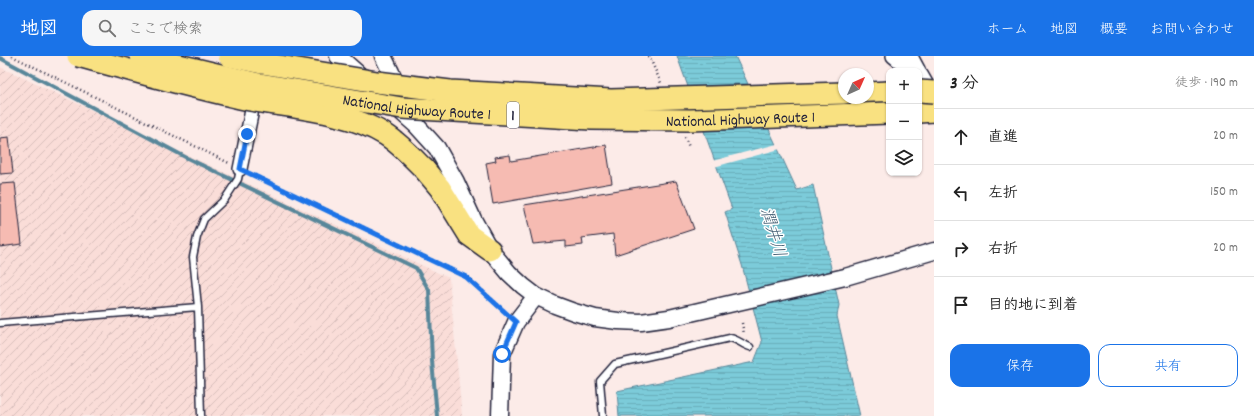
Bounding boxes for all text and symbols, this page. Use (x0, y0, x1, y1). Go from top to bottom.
search box (82, 10, 362, 46)
text: 地図 (20, 17, 58, 44)
icon: search (96, 17, 118, 39)
text: ここで検索 (128, 19, 203, 41)
text: ホーム (987, 20, 1028, 40)
text: 地図 (1050, 20, 1078, 40)
text: 概要 (1100, 20, 1128, 40)
text: お問い合わせ (1150, 20, 1234, 40)
north arrow (838, 68, 874, 104)
map controls (886, 68, 922, 176)
button: + (886, 68, 922, 104)
text: 3 分 (950, 73, 978, 97)
text: 徒歩 · 190 m (1175, 74, 1238, 93)
street label: National Highway Route 1 (341, 89, 492, 127)
road number: 1 (507, 102, 519, 128)
button: − (886, 104, 922, 140)
street label: National Highway Route 1 (666, 107, 815, 134)
route end (238, 125, 256, 143)
icon: ahead (950, 126, 972, 148)
text: 直進 (988, 127, 1018, 149)
text: 20 m (1213, 127, 1238, 146)
button: layers (886, 140, 922, 176)
icon: left (950, 182, 972, 204)
text: 左折 (988, 183, 1018, 205)
text: 150 m (1210, 183, 1238, 202)
water label: 潤井川 (752, 205, 790, 261)
icon: right (950, 238, 972, 260)
text: 右折 (988, 239, 1018, 261)
text: 20 m (1213, 239, 1238, 258)
icon: arrive (950, 294, 972, 316)
text: 目的地に到着 (988, 295, 1078, 317)
button: 保存 (950, 344, 1090, 387)
button: 共有 (1098, 344, 1238, 387)
route start (493, 345, 511, 363)

